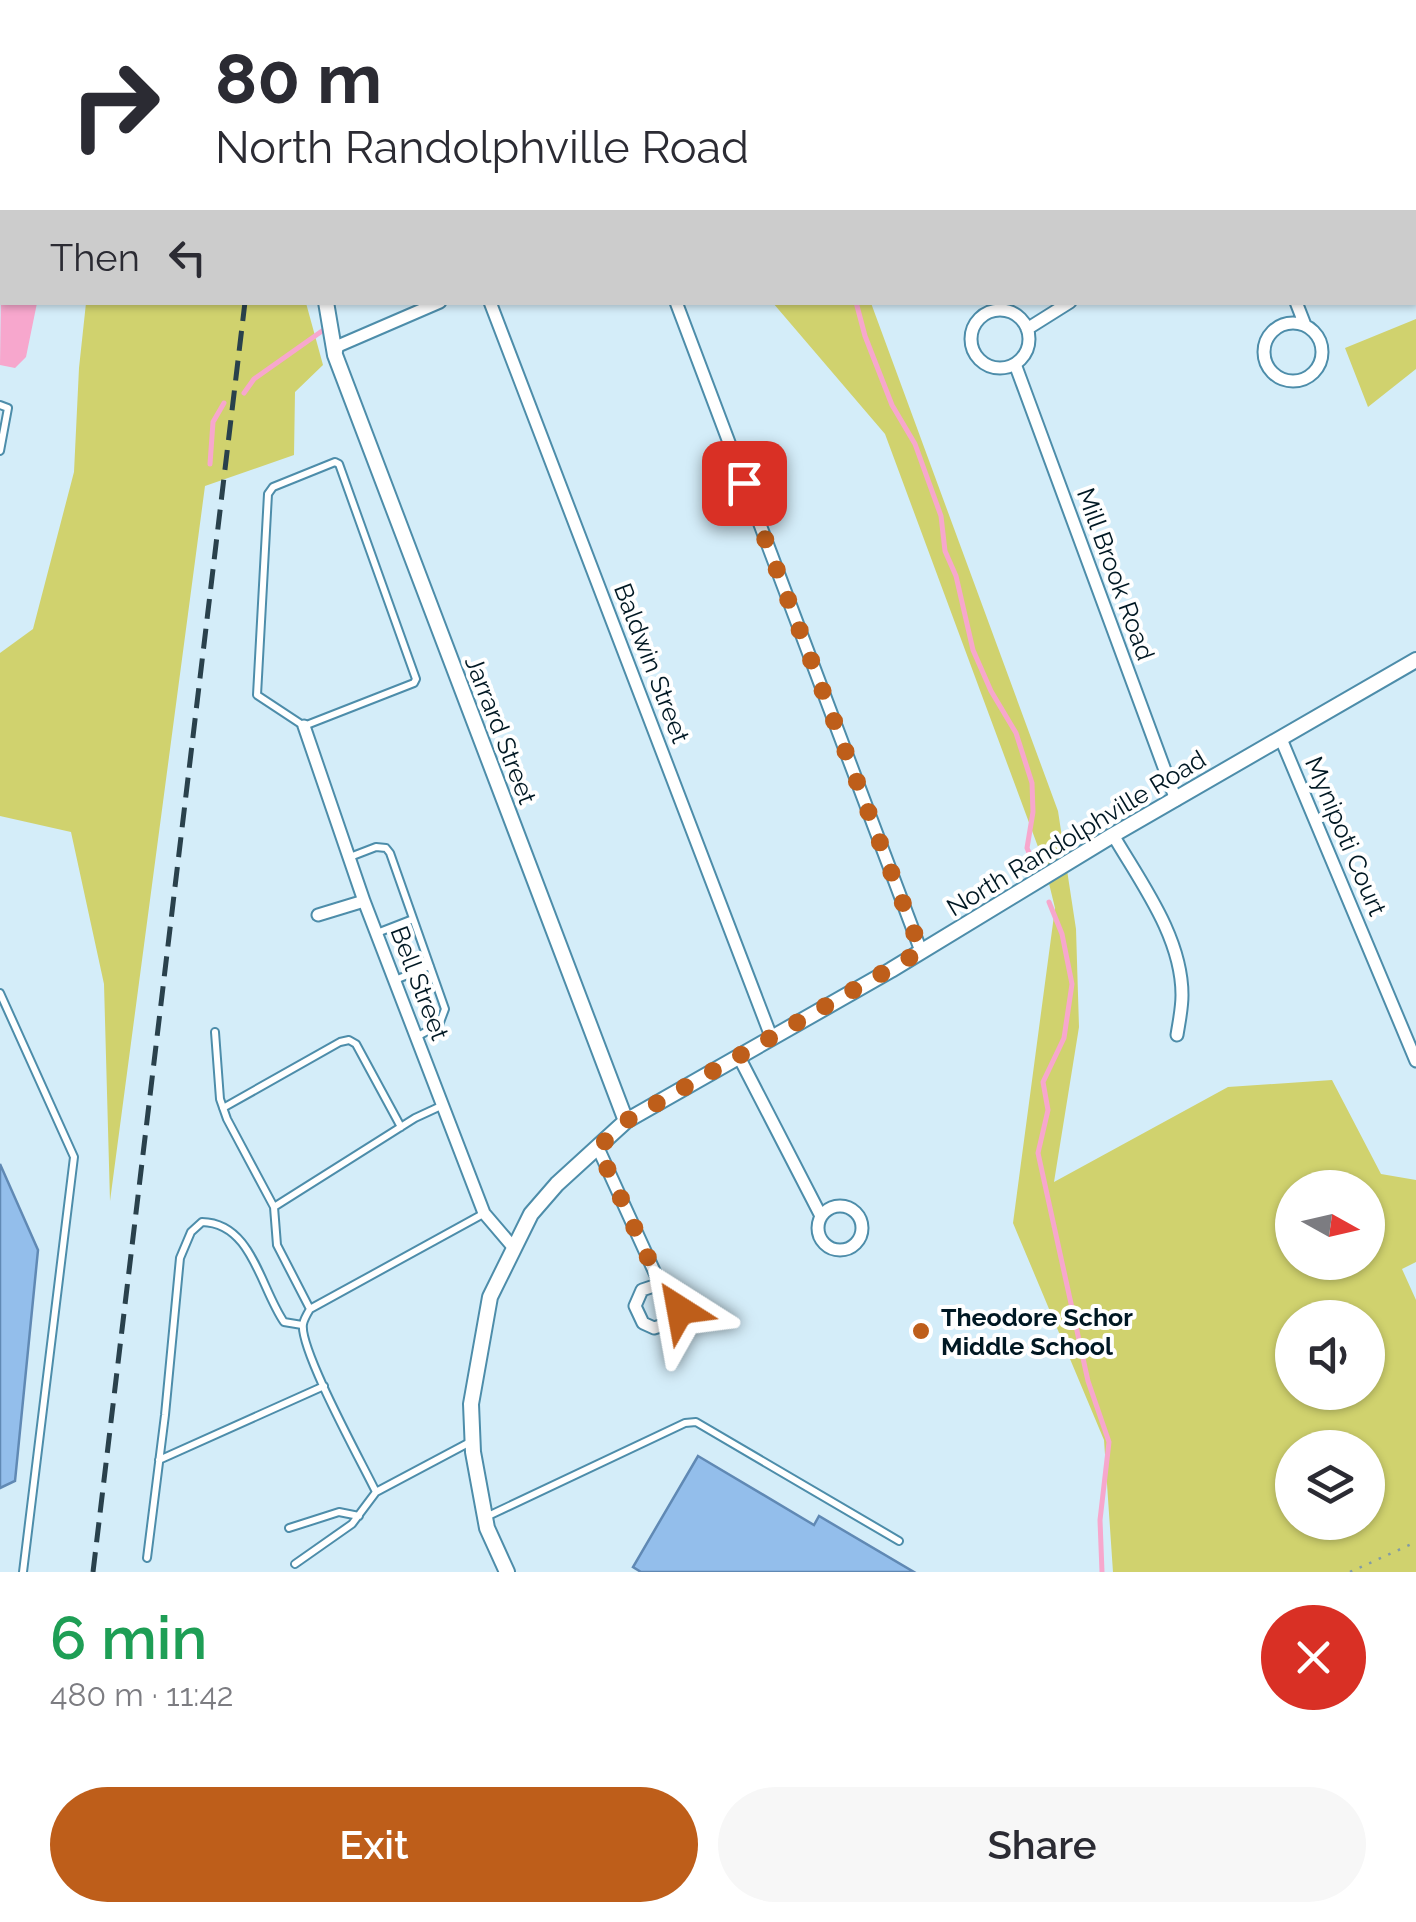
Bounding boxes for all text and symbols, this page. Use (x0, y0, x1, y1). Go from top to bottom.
text: 80 m (215, 37, 382, 119)
icon: right (50, 40, 180, 170)
text: North Randolphville Road (215, 121, 749, 174)
icon: left (160, 230, 215, 285)
text: Then (50, 235, 140, 280)
pin (702, 441, 787, 526)
icon: arrive (717, 456, 772, 511)
street label: Mill Brook Road (1071, 484, 1161, 664)
street label: Baldwin Street (608, 579, 696, 748)
street label: Jarrard Street (459, 652, 543, 809)
street label: North Randolphville Road (941, 744, 1211, 922)
street label: Mynipoti Court (1299, 752, 1393, 921)
street label: Bell Street (385, 922, 456, 1045)
north arrow (1275, 1170, 1385, 1280)
map controls (1275, 1170, 1385, 1540)
position arrow (628, 1258, 732, 1362)
button: sound (1275, 1300, 1385, 1410)
place label: Theodore Schor Middle School (941, 1302, 1133, 1361)
marker: Theodore Schor Middle School (910, 1320, 932, 1342)
button: layers (1275, 1430, 1385, 1540)
text: 6 min (50, 1603, 207, 1673)
button: close (1261, 1605, 1366, 1710)
text: 480 m · 11:42 (50, 1676, 234, 1713)
button: Exit (50, 1787, 698, 1902)
button: Share (718, 1787, 1366, 1902)

